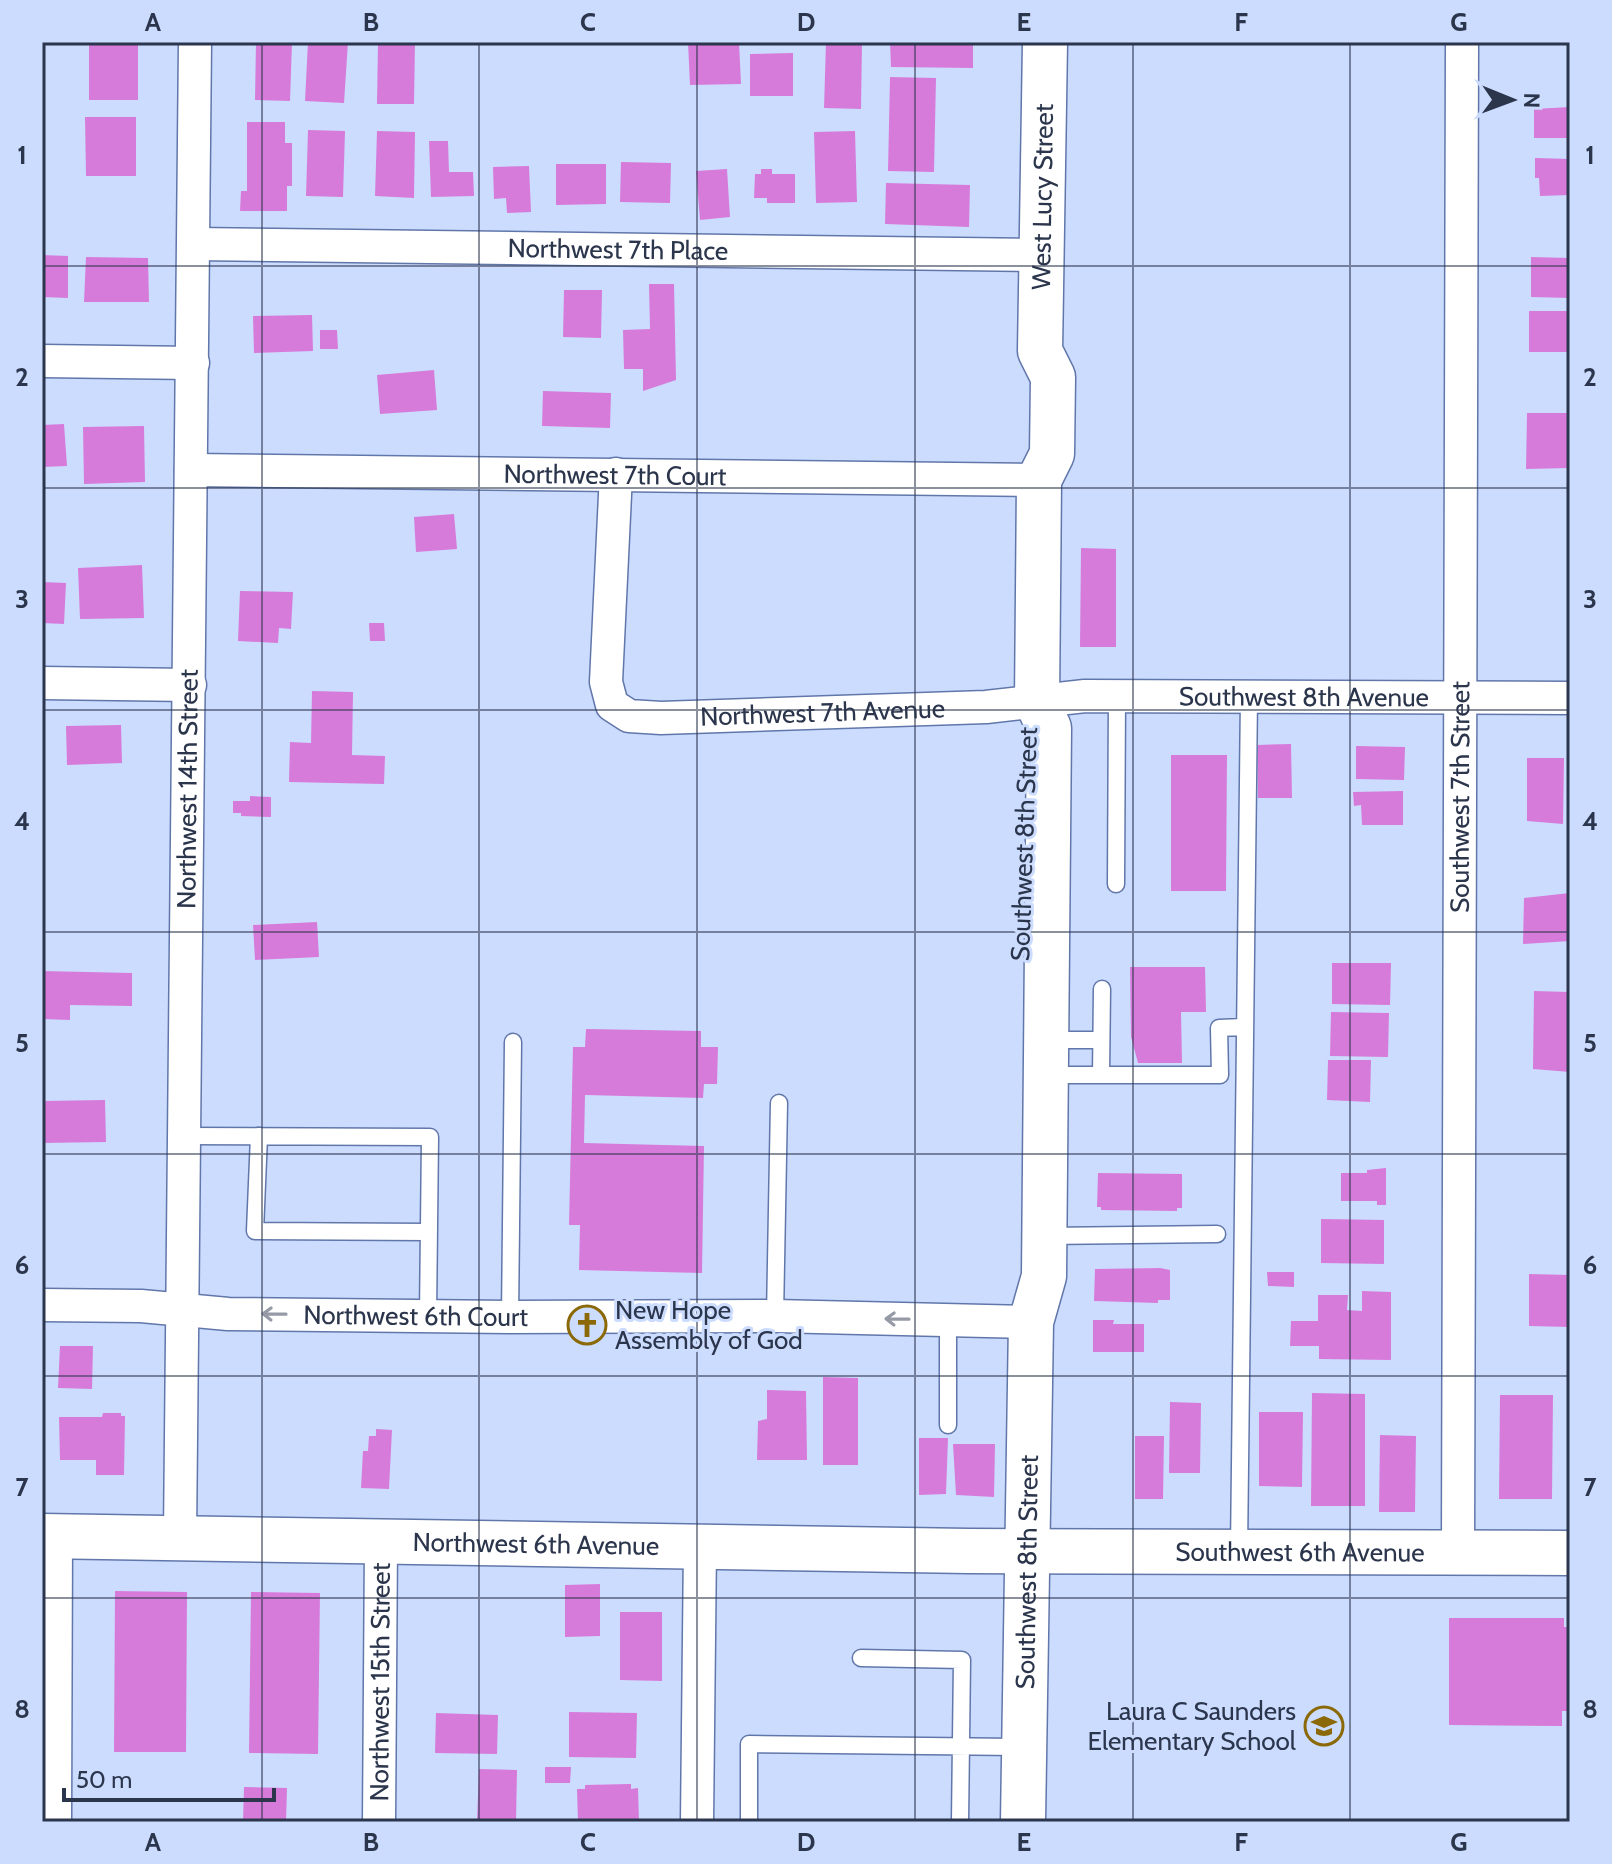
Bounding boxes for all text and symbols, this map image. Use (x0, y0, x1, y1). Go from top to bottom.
text: A (145, 6, 162, 38)
text: B (363, 6, 379, 38)
text: C (580, 6, 596, 38)
text: D (797, 6, 815, 38)
text: E (1017, 6, 1031, 38)
text: F (1234, 6, 1248, 38)
text: G (1450, 6, 1468, 38)
north arrow (1472, 60, 1552, 140)
text: N (1518, 92, 1545, 108)
street label: West Lucy Street (1025, 103, 1060, 290)
text: 1 (17, 139, 27, 171)
text: 1 (1585, 139, 1595, 171)
street label: Northwest 7th Place (507, 232, 729, 267)
text: 2 (15, 361, 29, 393)
text: 2 (1583, 361, 1597, 393)
street label: Northwest 7th Court (503, 458, 727, 492)
text: 3 (15, 583, 29, 615)
text: 3 (1583, 583, 1597, 615)
street label: Northwest 14th Street (170, 669, 205, 909)
street label: Southwest 8th Avenue (1179, 680, 1429, 713)
street label: Southwest 7th Street (1444, 681, 1476, 913)
street label: Northwest 7th Avenue (700, 692, 945, 733)
street label: Southwest 8th Street (1004, 726, 1044, 962)
text: 4 (14, 805, 30, 837)
text: 4 (1582, 805, 1598, 837)
text: 5 (15, 1027, 29, 1059)
text: 5 (1583, 1027, 1597, 1059)
text: 6 (15, 1249, 29, 1281)
text: 6 (1583, 1249, 1597, 1281)
place label: New Hope Assembly of God (615, 1294, 803, 1356)
street label: Northwest 6th Court (303, 1299, 528, 1333)
church icon: New Hope Assembly of God (566, 1304, 608, 1346)
one-way arrow (261, 1306, 288, 1322)
one-way arrow (884, 1311, 911, 1326)
street label: Southwest 8th Street (1009, 1454, 1045, 1690)
text: 7 (15, 1471, 29, 1503)
text: 7 (1583, 1471, 1597, 1503)
street label: Northwest 6th Avenue (412, 1526, 659, 1562)
street label: Southwest 6th Avenue (1175, 1536, 1425, 1569)
street label: Northwest 15th Street (363, 1562, 397, 1801)
text: 8 (14, 1693, 30, 1725)
text: 8 (1582, 1693, 1598, 1725)
place label: Laura C Saunders Elementary School (1088, 1695, 1296, 1757)
school or university icon: Laura C Saunders Elementary School (1303, 1705, 1345, 1747)
scale bar (64, 1752, 274, 1802)
text: 50 m (76, 1765, 132, 1794)
text: A (145, 1826, 162, 1858)
text: B (363, 1826, 379, 1858)
text: C (580, 1826, 596, 1858)
text: D (797, 1826, 815, 1858)
text: E (1017, 1826, 1031, 1858)
text: F (1234, 1826, 1248, 1858)
text: G (1450, 1826, 1468, 1858)

